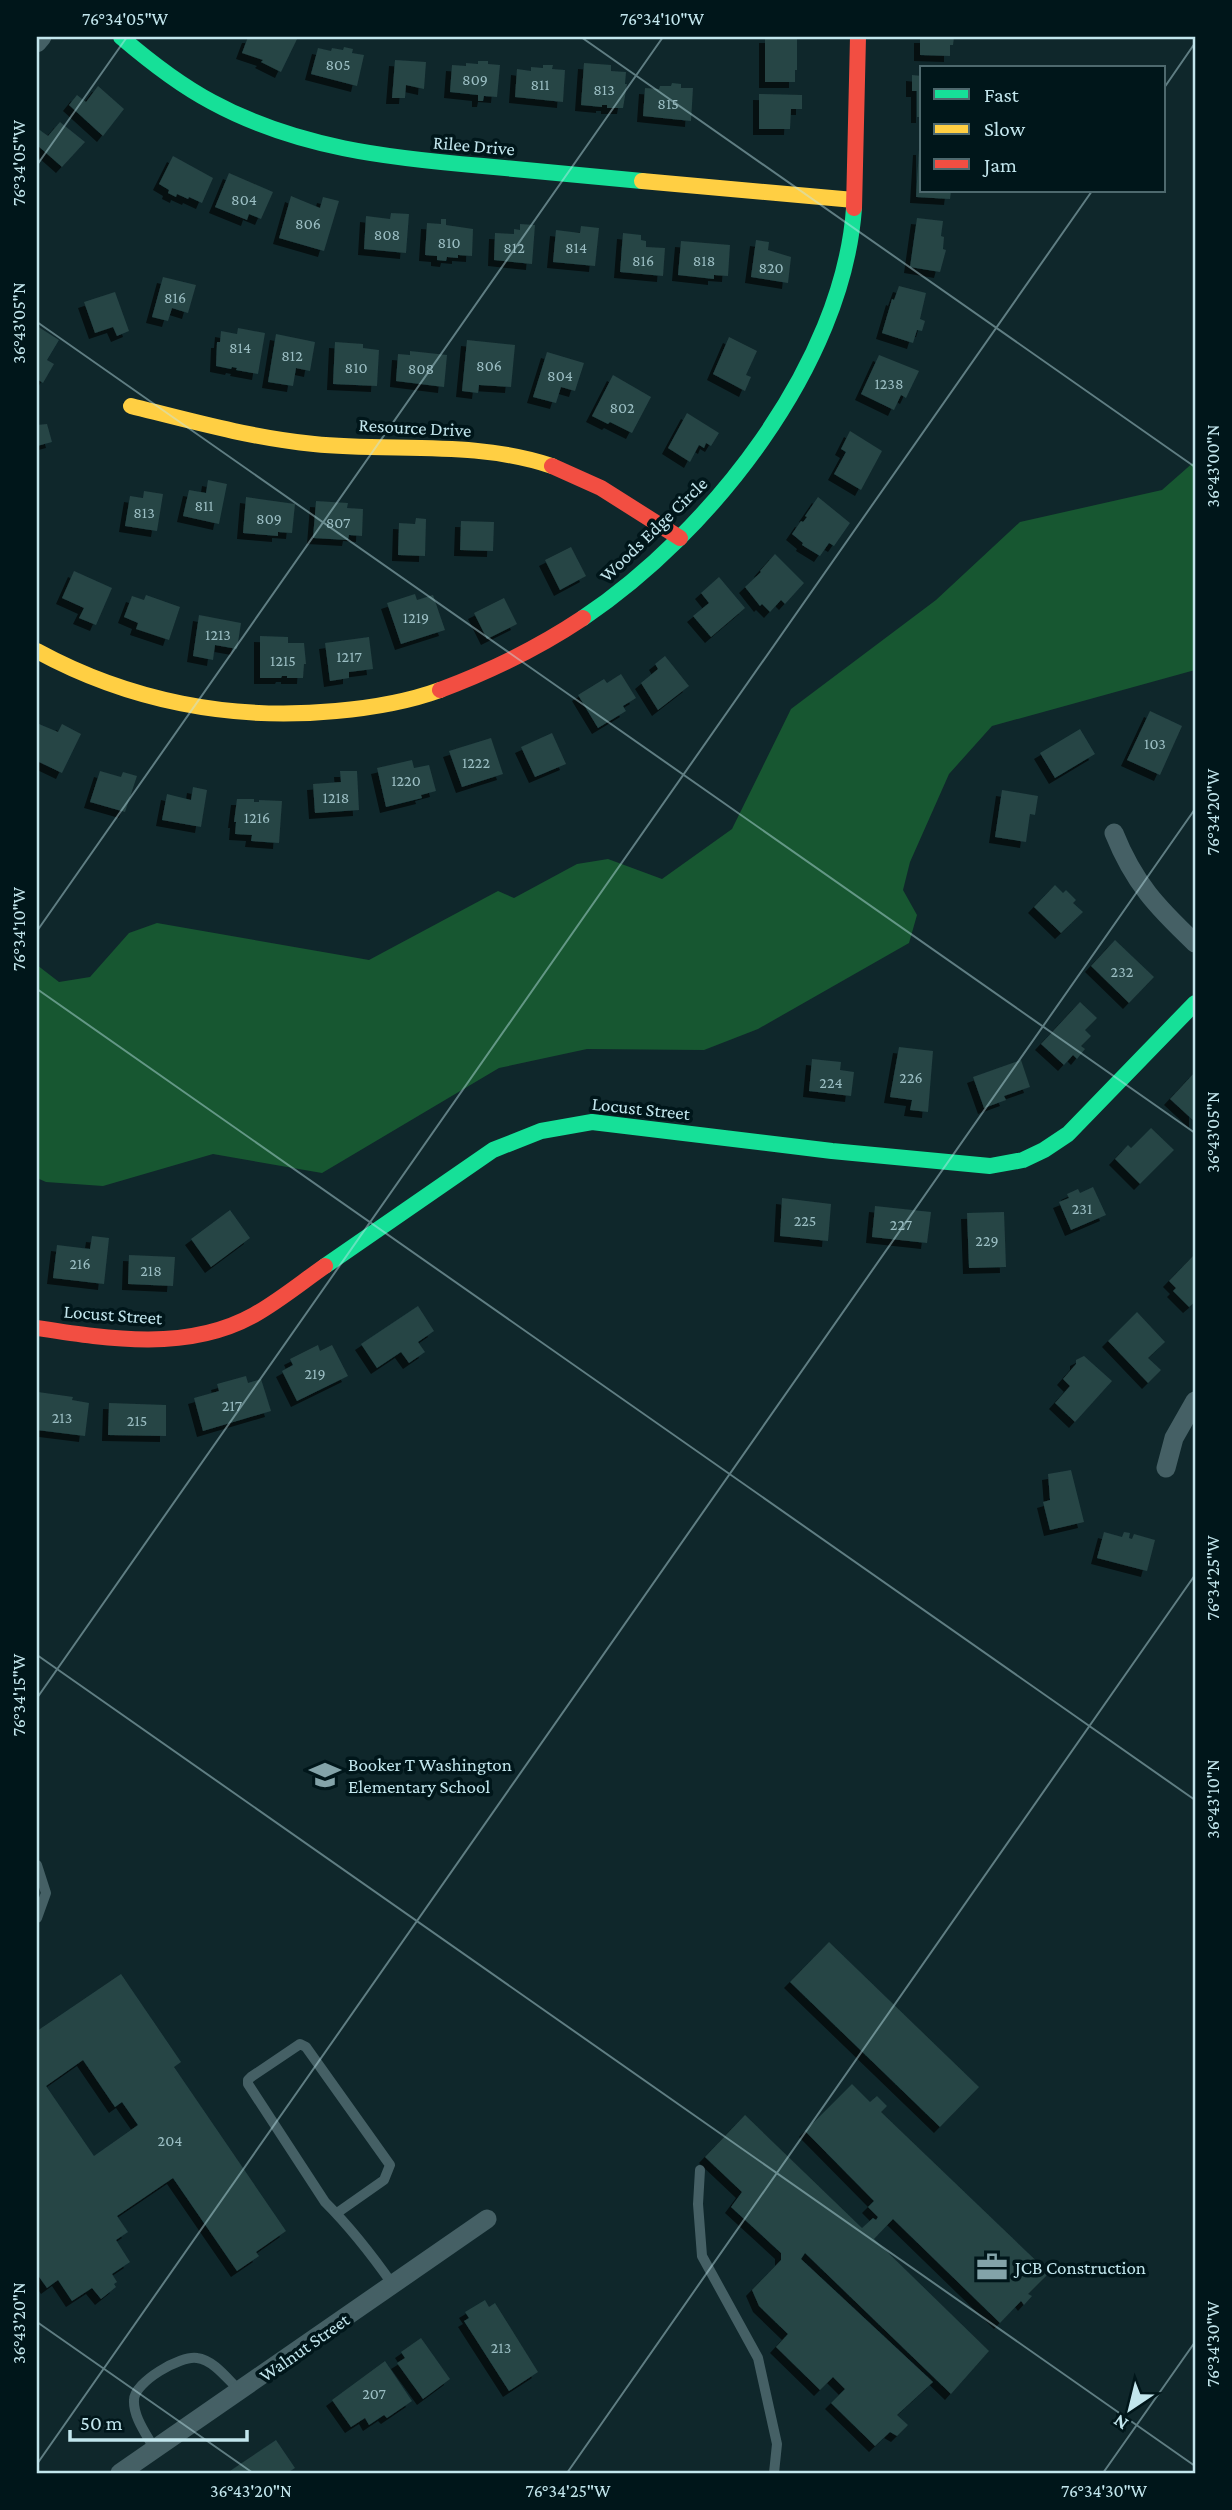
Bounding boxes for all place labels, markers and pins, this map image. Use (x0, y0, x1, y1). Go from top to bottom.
place label: Booker T Washington Elementary School (348, 1754, 512, 1797)
school or university icon: Booker T Washington Elementary School (308, 1758, 342, 1792)
office icon: JCB Construction (975, 2250, 1009, 2284)
place label: JCB Construction (1013, 2257, 1146, 2278)

